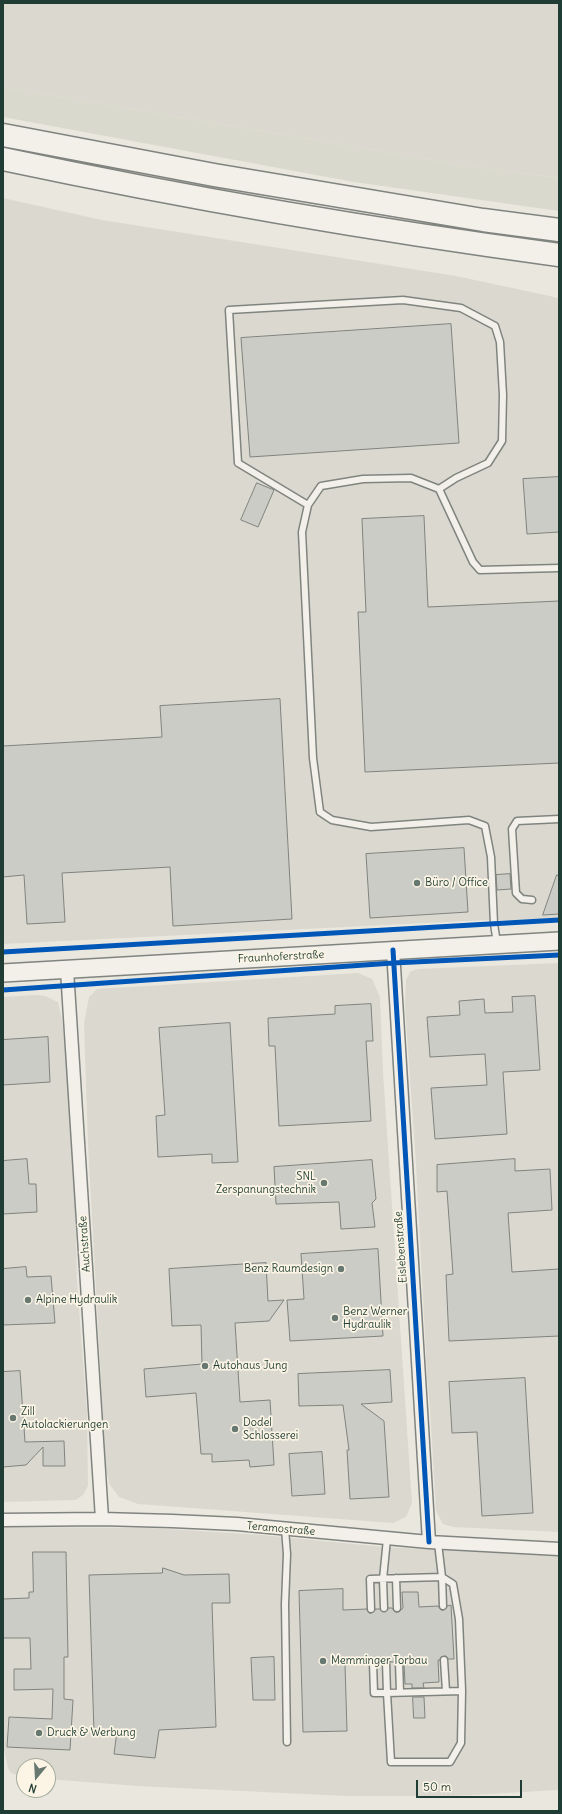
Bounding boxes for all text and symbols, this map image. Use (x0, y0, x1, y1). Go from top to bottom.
place label: Büro / Office (425, 876, 488, 890)
marker: Büro / Office (412, 878, 422, 888)
street label: Fraunhoferstraße (237, 948, 325, 966)
place label: SNL Zerspanungstechnik (216, 1170, 316, 1196)
marker: SNL Zerspanungstechnik (319, 1178, 329, 1188)
street label: Eislebenstraße (392, 1211, 410, 1283)
street label: Auchstraße (76, 1215, 94, 1273)
place label: Benz Raumdesign (244, 1262, 333, 1276)
marker: Benz Raumdesign (336, 1264, 346, 1274)
place label: Alpine Hydraulik (36, 1293, 117, 1307)
marker: Alpine Hydraulik (23, 1295, 33, 1305)
place label: Benz Werner Hydraulik (343, 1305, 407, 1331)
marker: Benz Werner Hydraulik (330, 1313, 340, 1323)
place label: Autohaus Jung (213, 1359, 288, 1373)
marker: Autohaus Jung (200, 1361, 210, 1371)
place label: Zill Autolackierungen (21, 1405, 108, 1431)
marker: Zill Autolackierungen (8, 1413, 18, 1423)
place label: Dodel Schlosserei (243, 1416, 298, 1442)
marker: Dodel Schlosserei (230, 1424, 240, 1434)
street label: Teramostraße (246, 1519, 316, 1539)
place label: Memminger Torbau (331, 1654, 428, 1668)
marker: Memminger Torbau (318, 1656, 328, 1666)
place label: Druck & Werbung (47, 1726, 136, 1740)
marker: Druck & Werbung (34, 1728, 44, 1738)
north arrow (16, 1758, 56, 1798)
scale bar (418, 1772, 524, 1798)
text: 50 m (423, 1779, 451, 1794)
text: N (27, 1781, 38, 1796)

